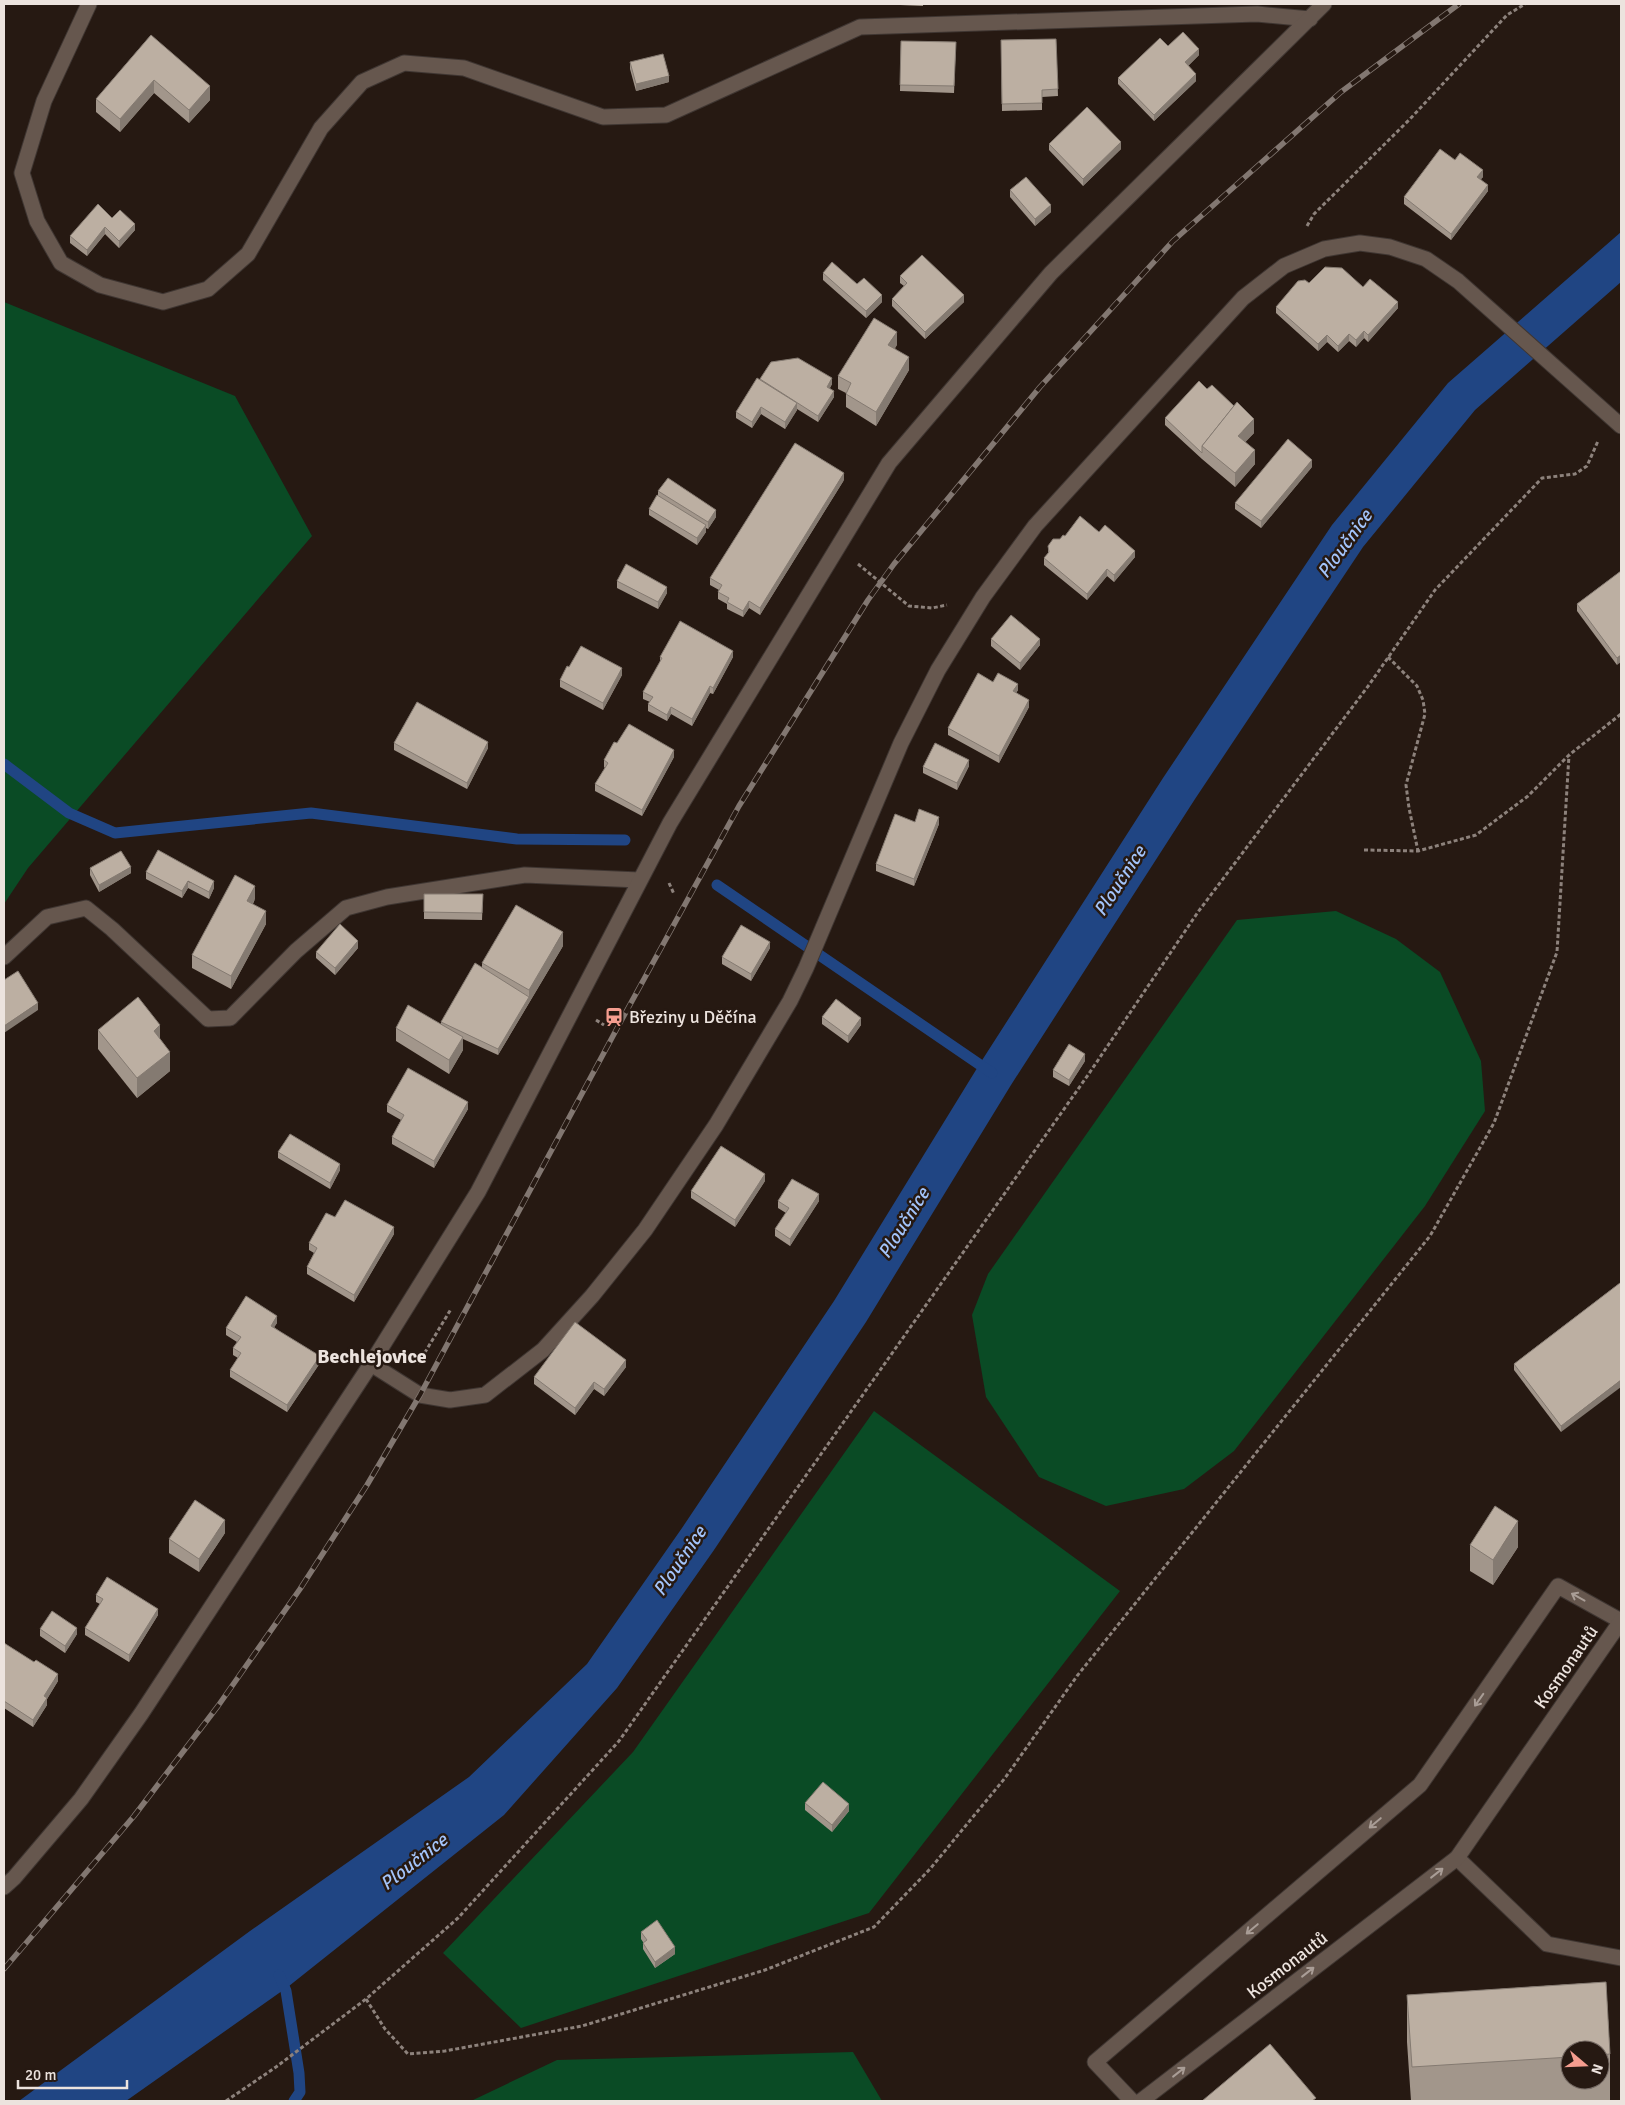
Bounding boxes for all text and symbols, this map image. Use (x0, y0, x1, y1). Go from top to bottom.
water label: Ploučnice (1312, 504, 1379, 583)
water label: Ploučnice (1088, 840, 1152, 921)
station icon: Březiny u Děčína (603, 1006, 625, 1028)
place label: Březiny u Děčína (629, 1006, 757, 1028)
water label: Ploučnice (873, 1182, 936, 1263)
district label: Bechlejovice (317, 1344, 427, 1369)
water label: Ploučnice (648, 1520, 713, 1601)
one-way arrow (1572, 1592, 1586, 1602)
street label: Kosmonautů (1529, 1621, 1603, 1713)
one-way arrow (1474, 1692, 1484, 1706)
one-way arrow (1369, 1818, 1382, 1829)
water label: Ploučnice (375, 1827, 454, 1896)
one-way arrow (1430, 1868, 1443, 1879)
one-way arrow (1245, 1923, 1258, 1934)
street label: Kosmonautů (1242, 1927, 1332, 2003)
one-way arrow (1301, 1967, 1314, 1978)
north arrow (1560, 2040, 1610, 2090)
scale bar (18, 2058, 126, 2090)
text: N (1587, 2062, 1606, 2076)
text: 20 m (25, 2066, 56, 2084)
one-way arrow (1172, 2066, 1185, 2077)

